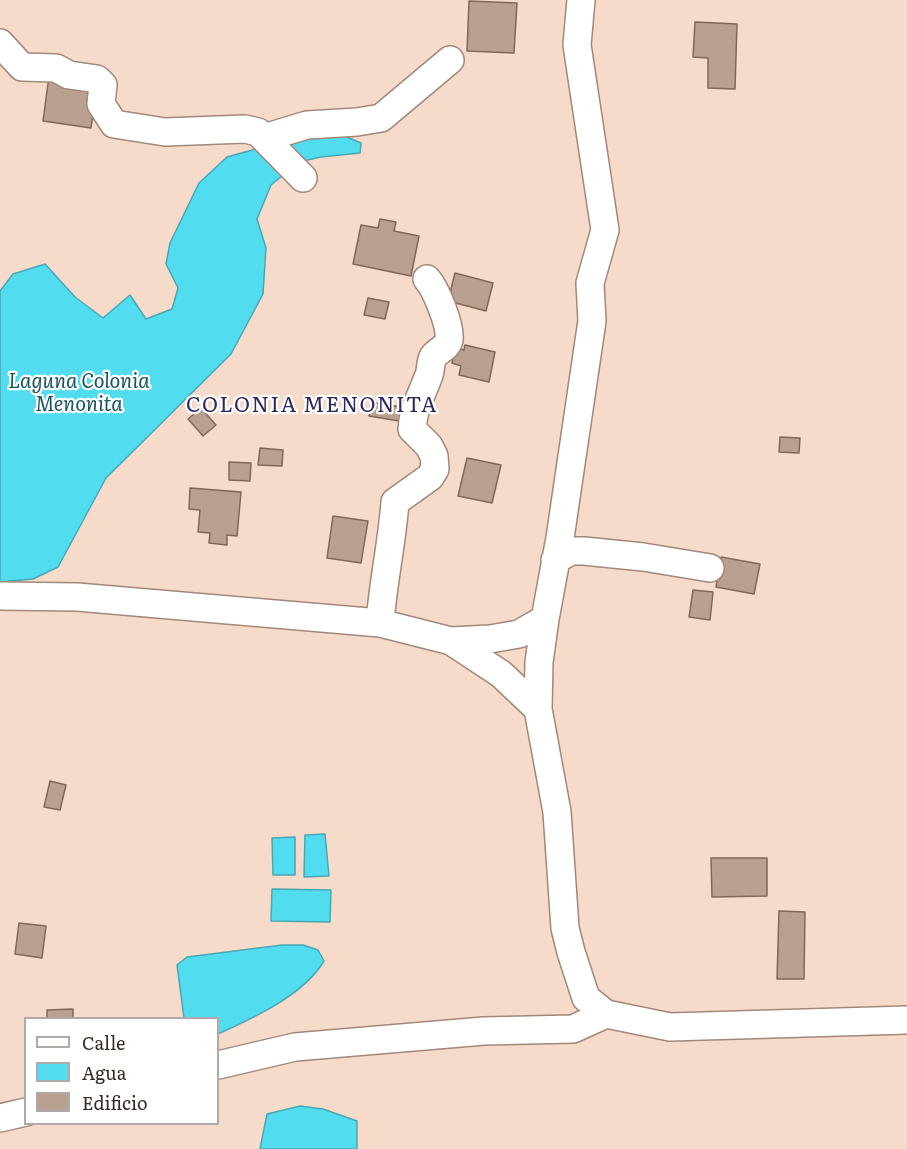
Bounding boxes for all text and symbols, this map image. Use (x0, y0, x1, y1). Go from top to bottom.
water label: Laguna Colonia Menonita (8, 370, 150, 417)
district label: COLONIA MENONITA (186, 393, 438, 419)
legend (24, 1017, 219, 1125)
text: Calle (82, 1029, 125, 1056)
text: Agua (82, 1059, 126, 1086)
text: Edificio (82, 1089, 148, 1116)

